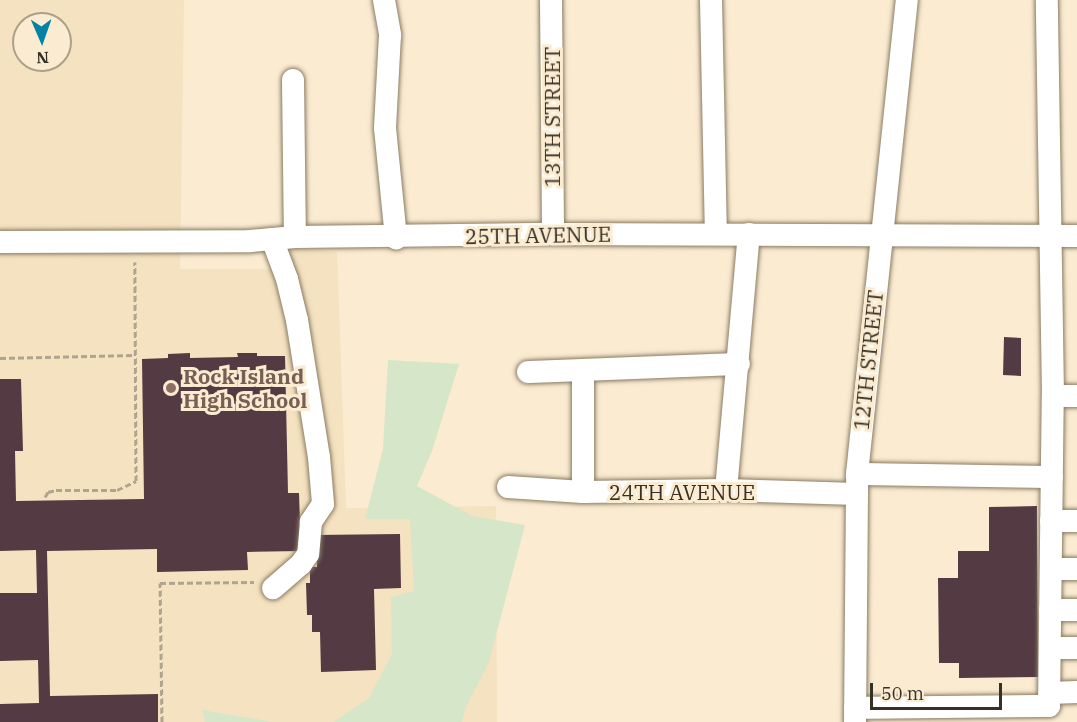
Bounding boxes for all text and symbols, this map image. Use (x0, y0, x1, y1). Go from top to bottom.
north arrow (12, 12, 72, 72)
street label: 13TH STREET (539, 47, 565, 187)
text: N (36, 48, 49, 68)
street label: 25TH AVENUE (465, 221, 611, 249)
street label: 12TH STREET (848, 289, 888, 431)
place label: Rock Island High School (183, 363, 307, 413)
marker: Rock Island High School (164, 381, 178, 395)
street label: 24TH AVENUE (609, 479, 755, 505)
scale bar (873, 671, 1005, 709)
text: 50 m (881, 682, 924, 705)

